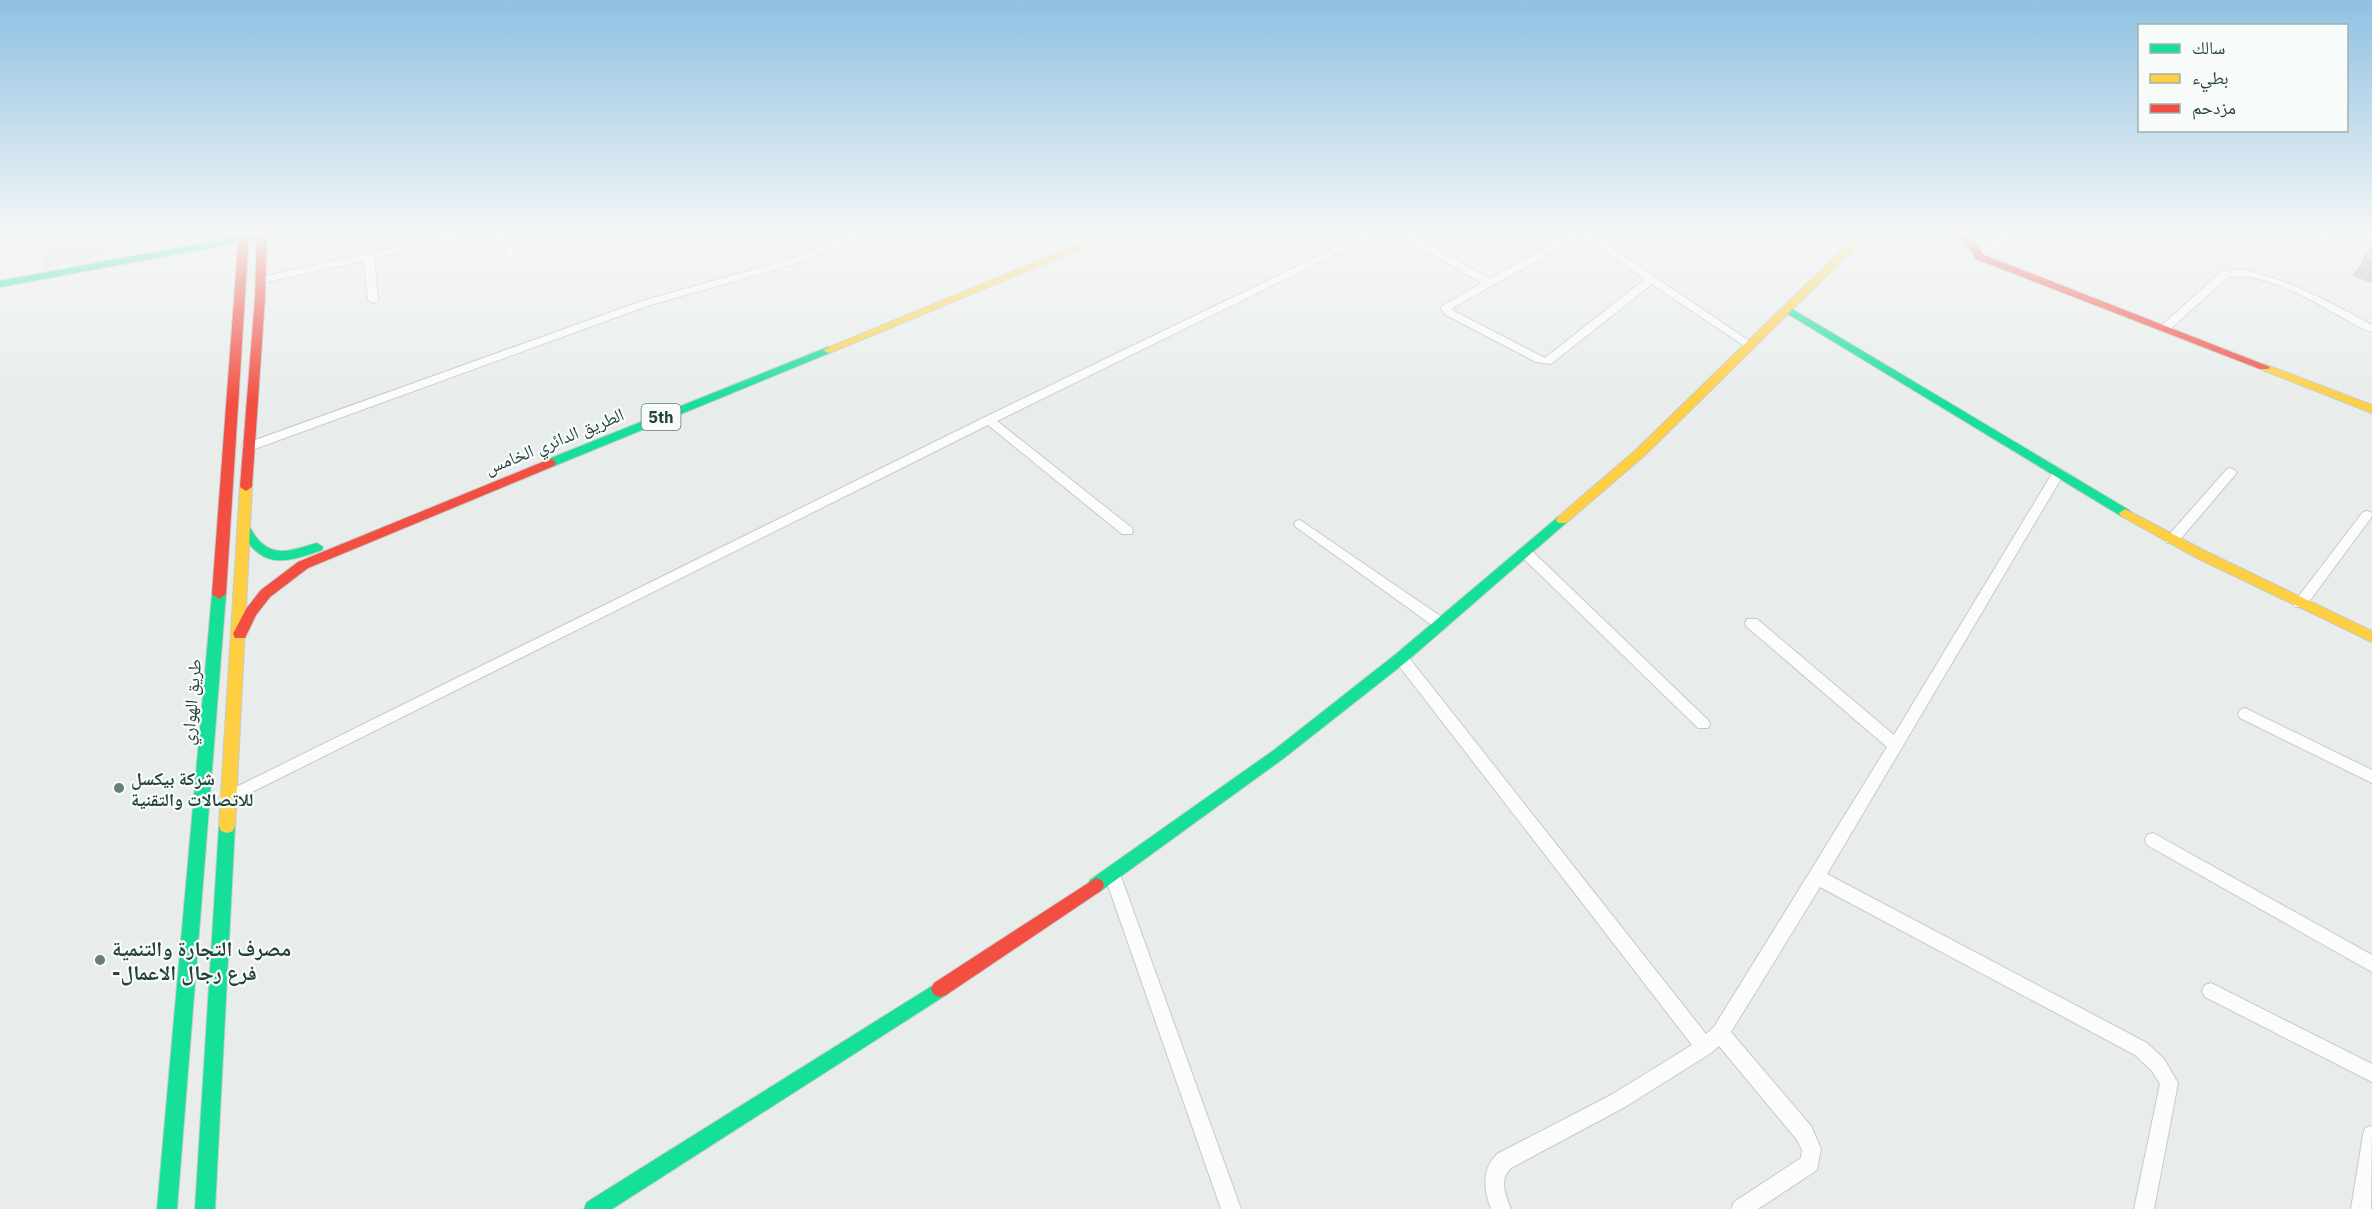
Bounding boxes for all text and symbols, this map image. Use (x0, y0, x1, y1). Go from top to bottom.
legend (2138, 24, 2348, 132)
text: سالك (2192, 36, 2225, 59)
text: بطيء (2192, 66, 2229, 93)
text: مزدحم (2192, 96, 2236, 120)
street label: الطريق الدائري الخامس (481, 403, 628, 483)
road number: 5th (642, 404, 680, 430)
street label: طريق الهواري (176, 658, 210, 747)
place label: شركة بيكسل للاتصالات والتقنية (131, 767, 253, 811)
marker: شركة بيكسل للاتصالات والتقنية (112, 781, 126, 795)
place label: مصرف التجارة والتنمية -فرع رجال الاعمال (112, 934, 291, 986)
marker: مصرف التجارة والتنمية -فرع رجال الاعمال (93, 953, 107, 967)

